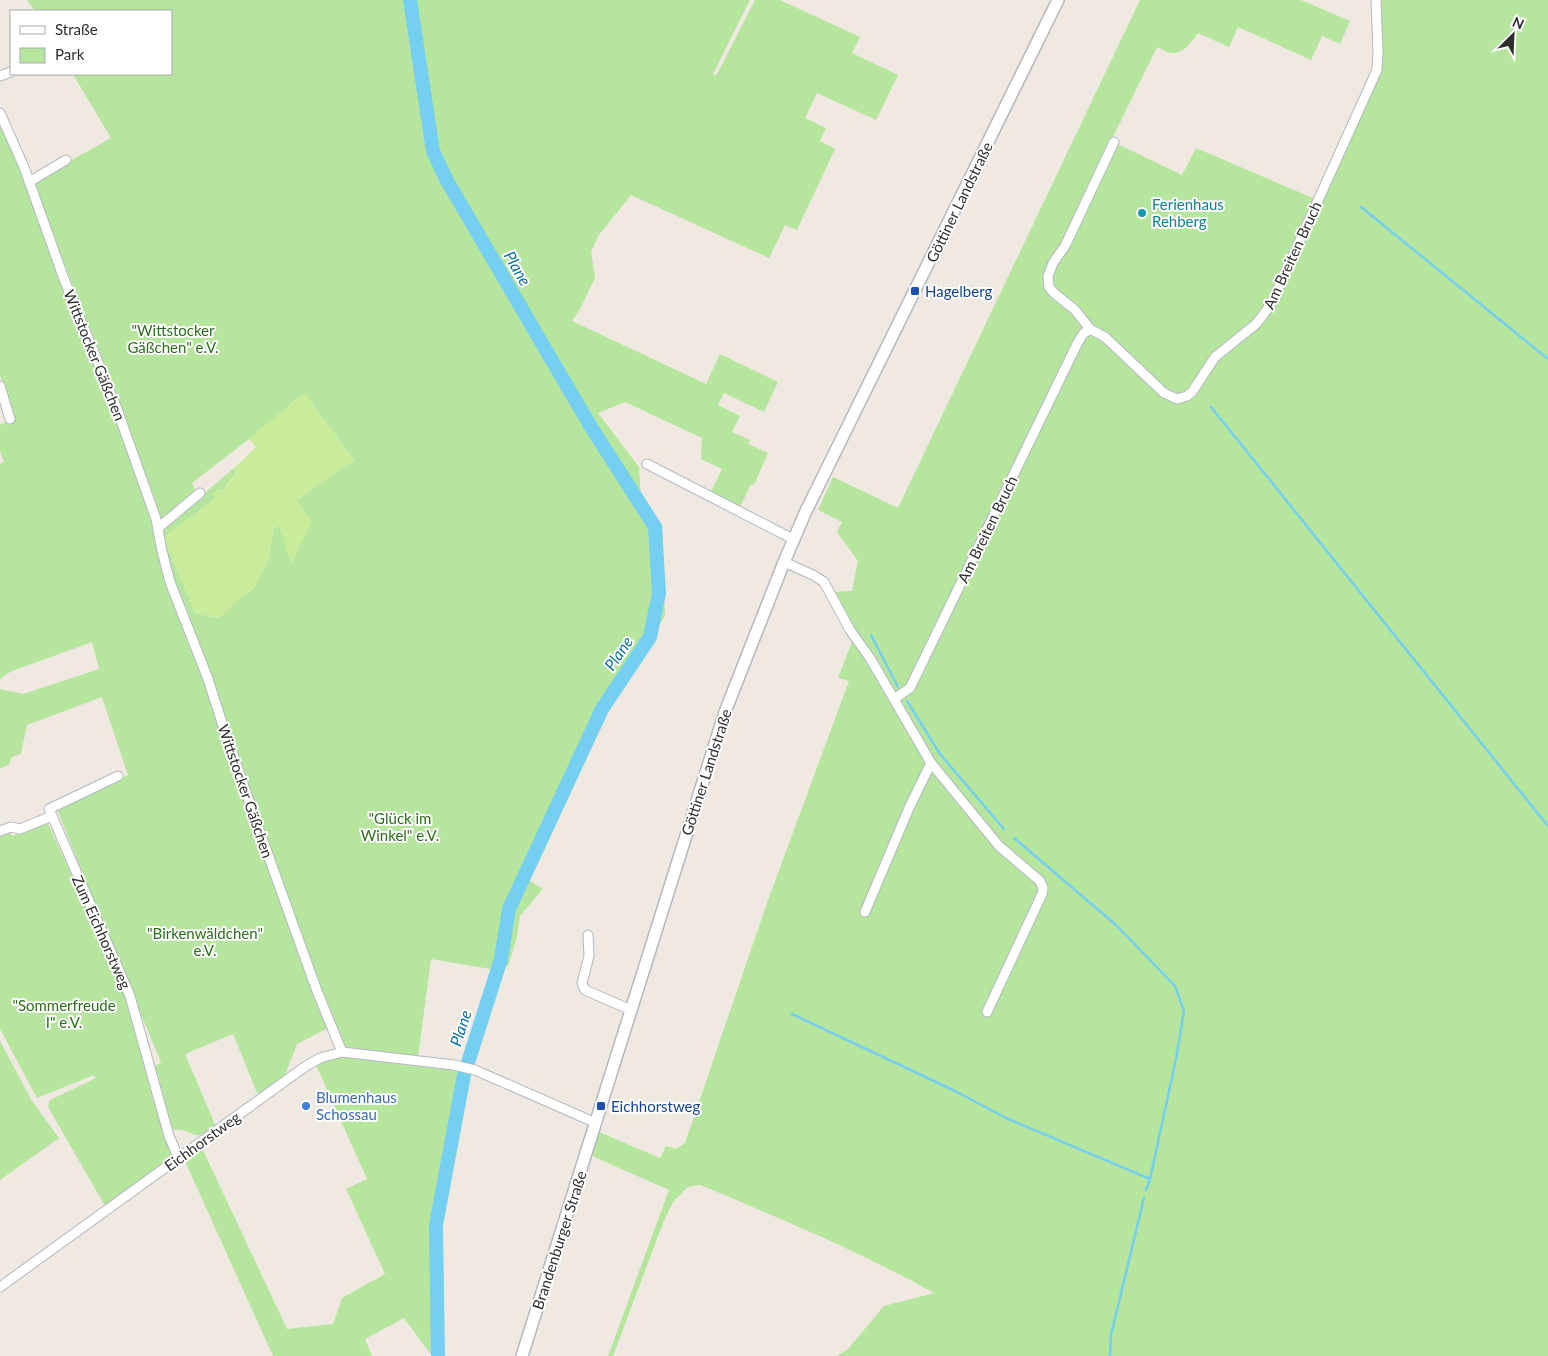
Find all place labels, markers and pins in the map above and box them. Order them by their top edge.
place label: Ferienhaus Rehberg [1152,195,1224,230]
marker: Ferienhaus Rehberg [1136,207,1148,219]
place label: Hagelberg [925,282,992,300]
marker: Hagelberg [909,285,921,297]
place label: Blumenhaus Schossau [316,1088,397,1123]
place label: Eichhorstweg [611,1097,701,1115]
marker: Blumenhaus Schossau [300,1100,312,1112]
marker: Eichhorstweg [595,1100,607,1112]

